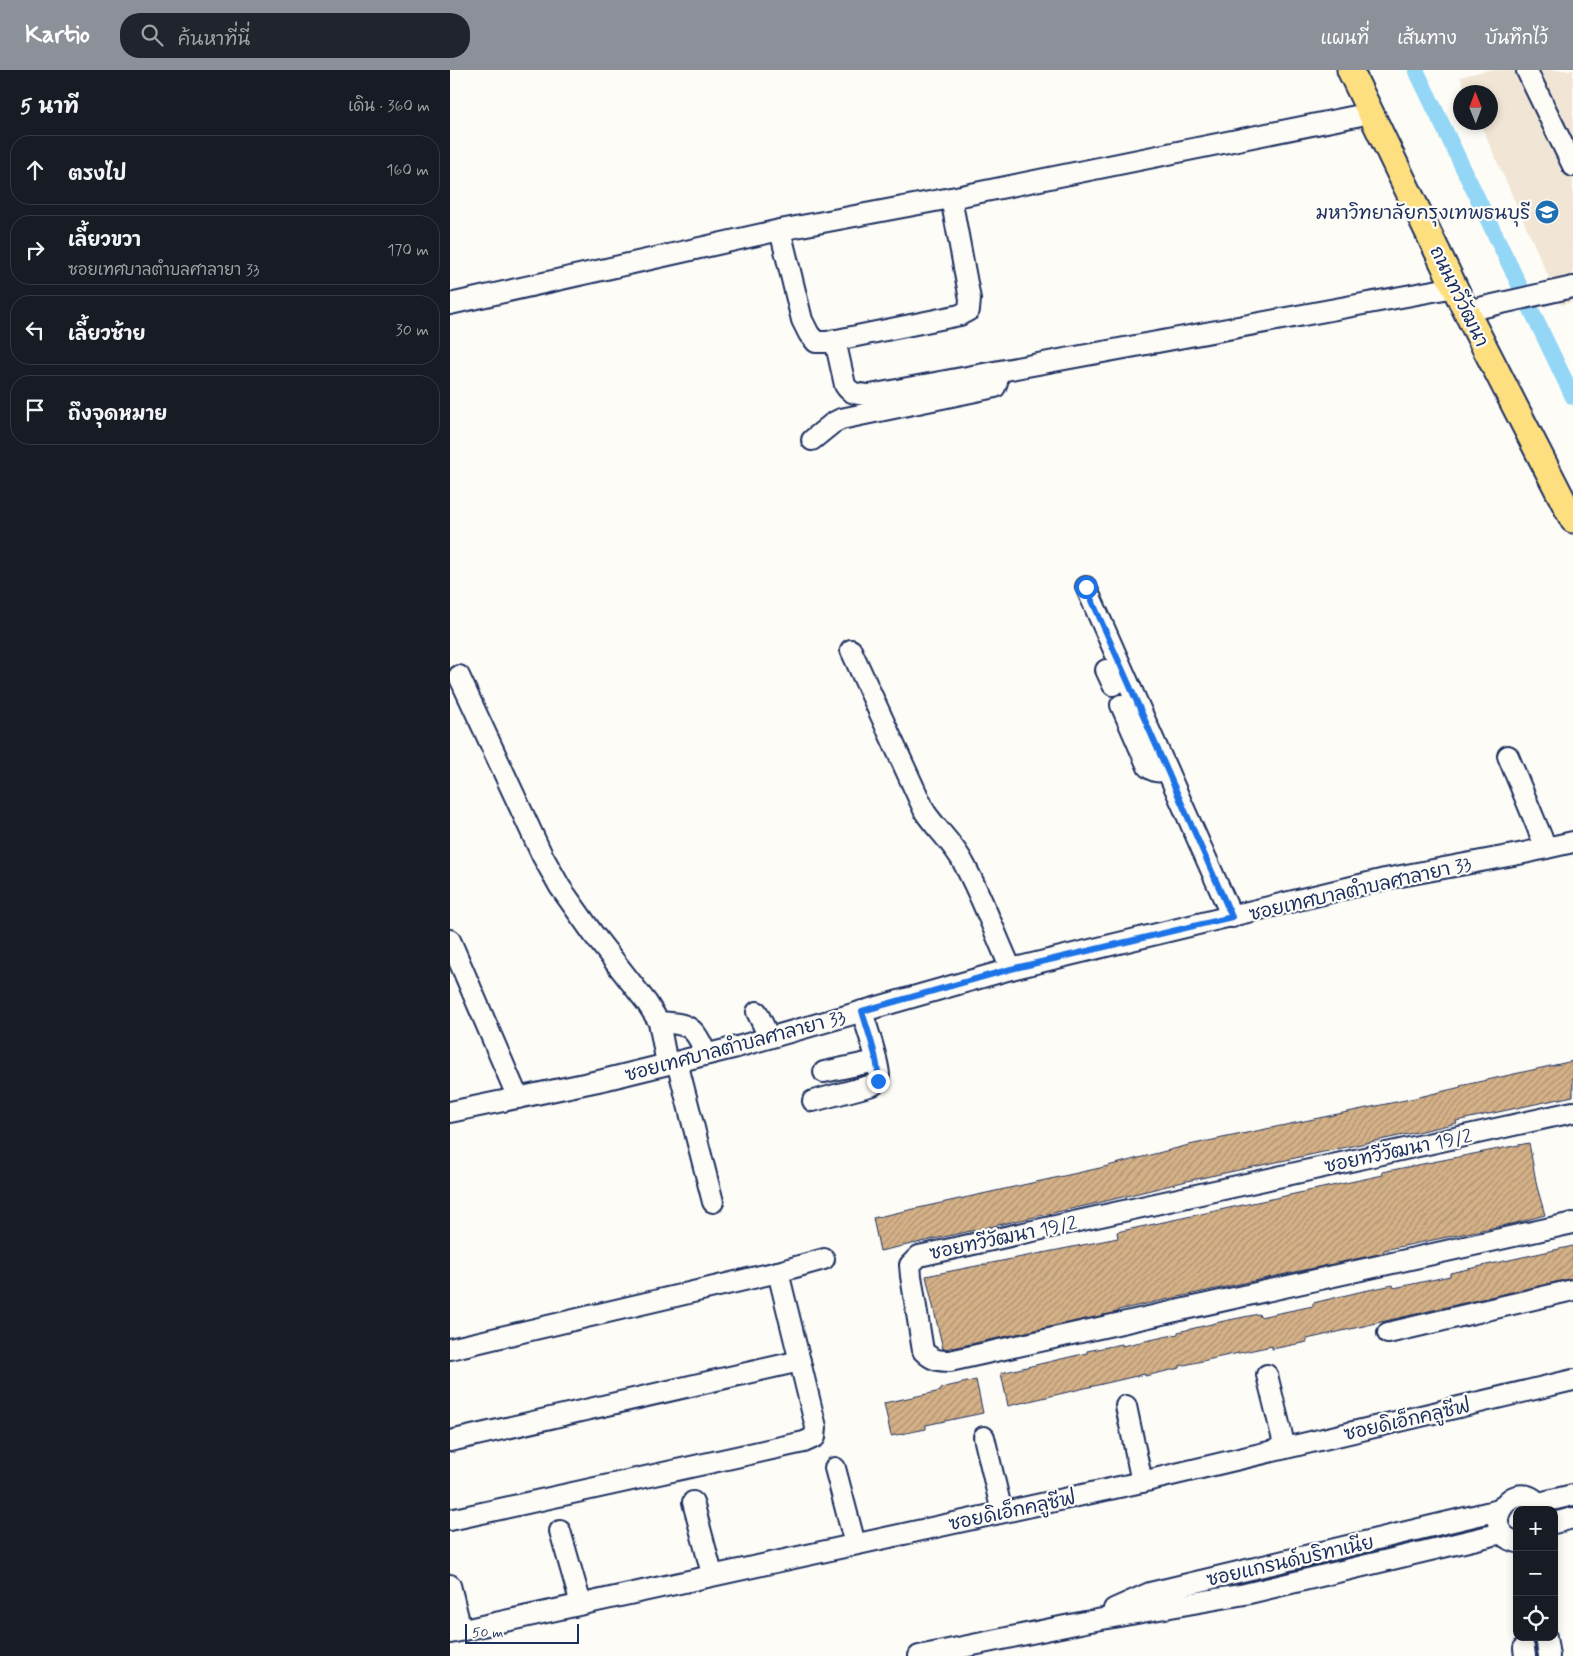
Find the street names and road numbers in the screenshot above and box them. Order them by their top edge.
street label: ถนนทวีวัฒนา [1423,242,1494,351]
street label: ซอยเทศบาลตำบลศาลายา 33 [1247,852,1474,927]
street label: ซอยเทศบาลตำบลศาลายา 33 [622,1005,849,1088]
street label: ซอยทวีวัฒนา 19/2 [1322,1124,1474,1179]
street label: ซอยทวีวัฒนา 19/2 [927,1211,1079,1266]
street label: ซอยดิเอ็กคลูซีฟ [1341,1393,1473,1448]
street label: ซอยดิเอ็กคลูซีฟ [946,1485,1078,1538]
street label: ซอยแกรนด์บริทาเนีย [1204,1529,1377,1593]

